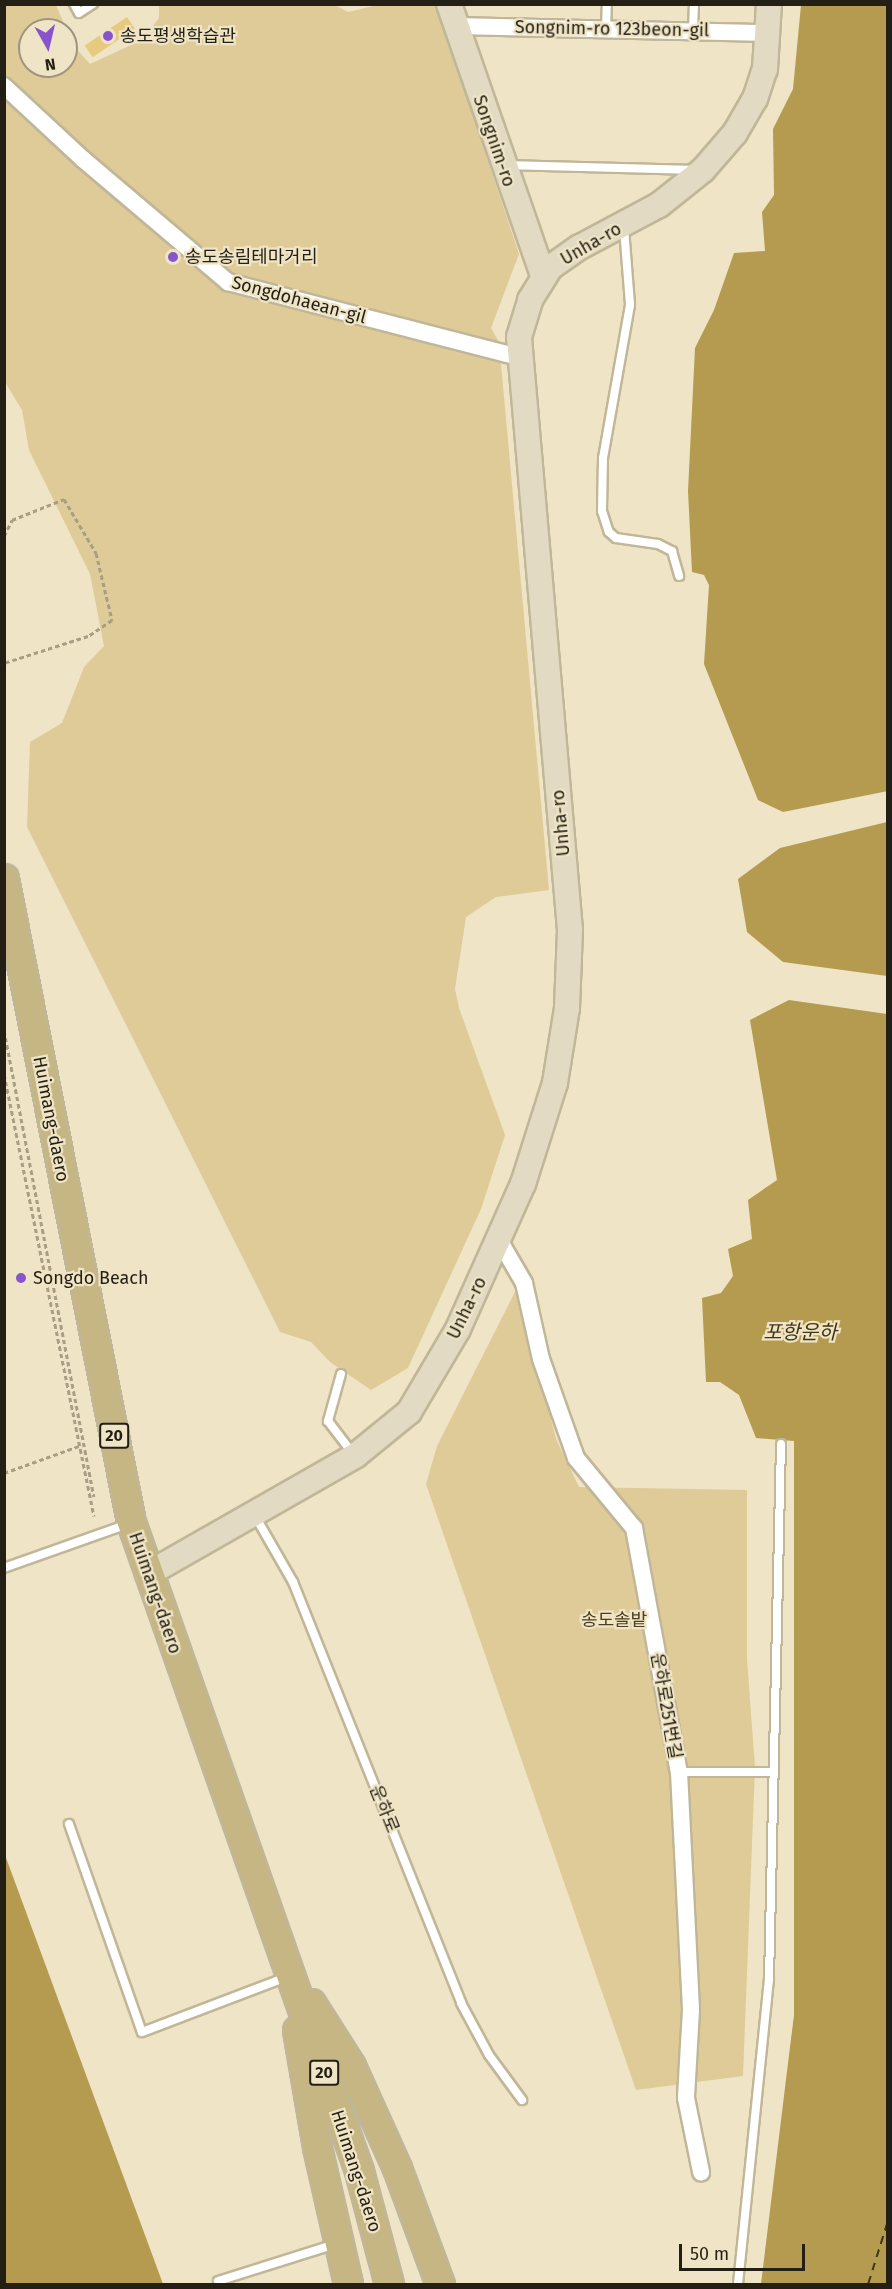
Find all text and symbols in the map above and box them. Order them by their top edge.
street label: Songnim-ro 123beon-gil [515,17,709,41]
north arrow [18,18,78,78]
place label: 송도평생학습관 [120,25,236,47]
marker: 송도평생학습관 [101,29,115,43]
text: N [44,54,57,74]
street label: Songnim-ro [468,92,520,190]
street label: Unha-ro [557,218,625,270]
place label: 송도송림테마거리 [185,246,317,268]
marker: 송도송림테마거리 [166,250,180,264]
street label: Songdohaean-gil [229,272,369,328]
street label: Unha-ro [547,789,575,857]
street label: Huimang-daero [28,1054,74,1184]
place label: Songdo Beach [33,1267,149,1289]
marker: Songdo Beach [14,1271,28,1285]
street label: Unha-ro [443,1273,491,1343]
water label: 포항운하 [763,1320,837,1344]
road number: 20 [99,1423,129,1449]
street label: Huimang-daero [124,1529,186,1657]
park label: 송도솔밭 [581,1609,647,1631]
street label: 운하로251번길 [646,1651,686,1761]
street label: 운하로 [365,1782,403,1836]
road number: 20 [309,2060,339,2086]
street label: Huimang-daero [326,2107,386,2235]
scale bar [682,2232,808,2270]
text: 50 m [690,2243,729,2265]

